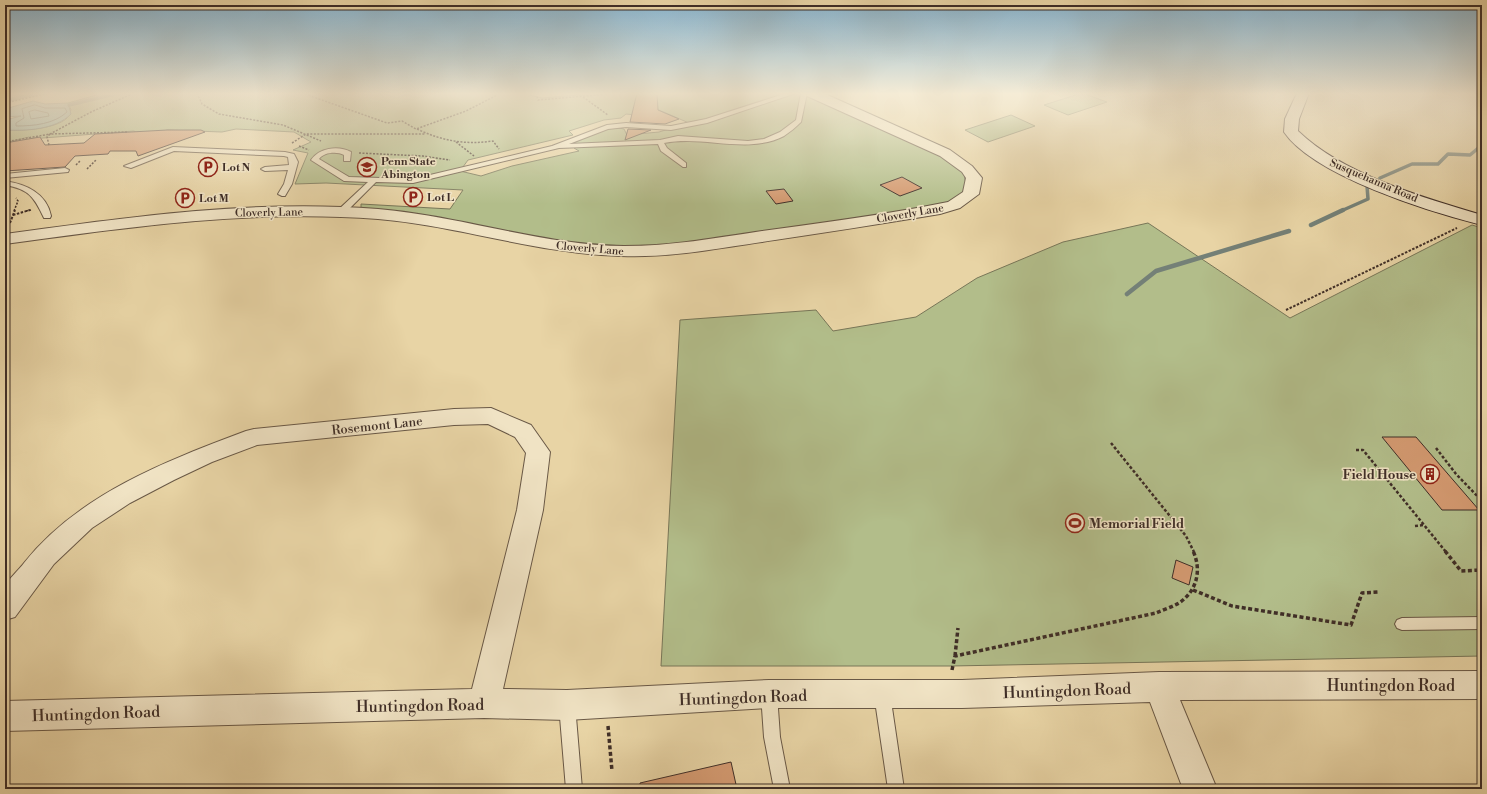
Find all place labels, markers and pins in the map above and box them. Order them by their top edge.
place label: Penn State Abington [380,155,436,182]
parking icon: Lot N [197,156,219,178]
school or university icon: Penn State Abington [356,156,378,178]
place label: Lot N [222,161,251,175]
parking icon: Lot L [402,186,424,208]
parking icon: Lot M [174,187,196,209]
place label: Lot L [427,191,455,205]
place label: Lot M [199,192,230,206]
building icon: Field House [1419,463,1441,485]
place label: Field House [1343,467,1416,483]
sports icon: Memorial Field [1064,512,1086,534]
place label: Memorial Field [1089,516,1184,532]

